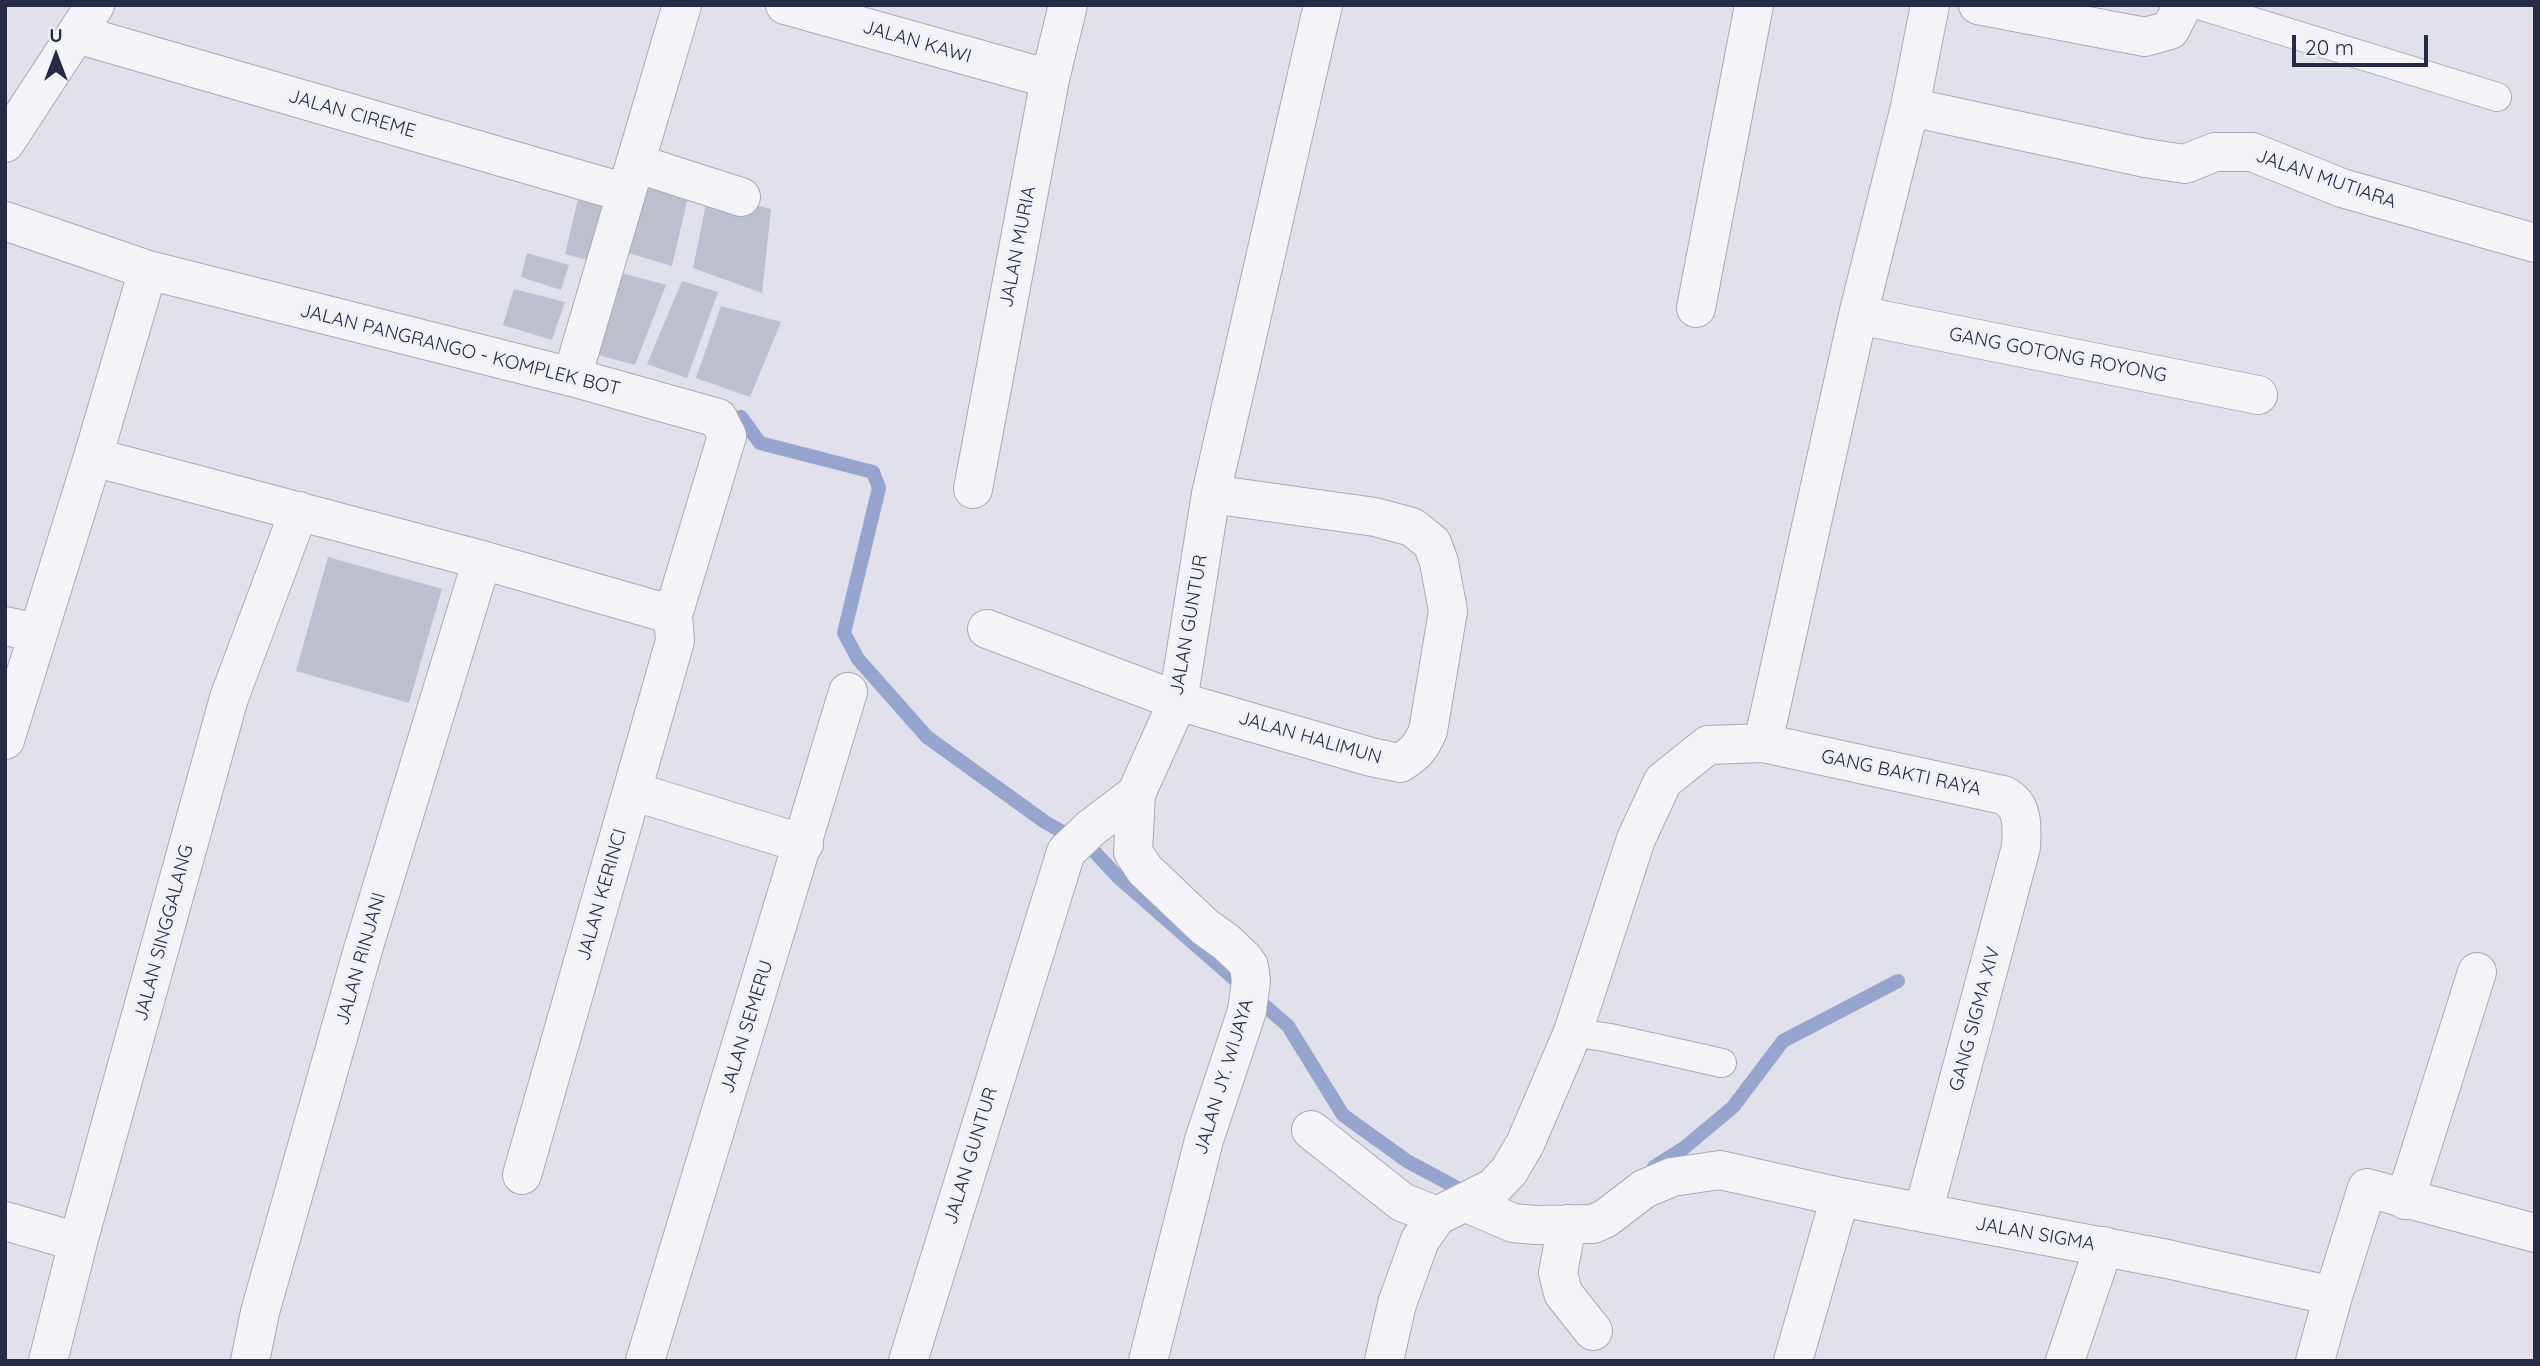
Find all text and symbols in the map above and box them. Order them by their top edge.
street label: JALAN KAWI [860,16,974,68]
north arrow [21,21,91,91]
scale bar [2295,21,2432,65]
text: U [49,23,63,47]
text: 20 m [2305,34,2354,60]
street label: JALAN CIREME [286,85,418,143]
street label: JALAN MUTIARA [2253,144,2399,214]
street label: JALAN MURIA [995,184,1041,310]
street label: JALAN PANGRANGO - KOMPLEK BOT [297,299,623,401]
street label: GANG GOTONG ROYONG [1947,323,2169,387]
street label: JALAN GUNTUR [1165,553,1213,697]
street label: JALAN HALIMUN [1236,707,1384,769]
street label: GANG BAKTI RAYA [1819,745,1983,801]
street label: JALAN KERINCI [572,826,632,964]
street label: JALAN SINGGALANG [129,842,199,1024]
street label: JALAN RINJANI [331,890,391,1028]
street label: GANG SIGMA XIV [1945,944,2005,1094]
street label: JALAN SEMERU [716,957,778,1097]
street label: JALAN JY. WIJAYA [1189,996,1259,1158]
street label: JALAN GUNTUR [939,1084,1003,1228]
street label: JALAN SIGMA [1973,1212,2097,1256]

